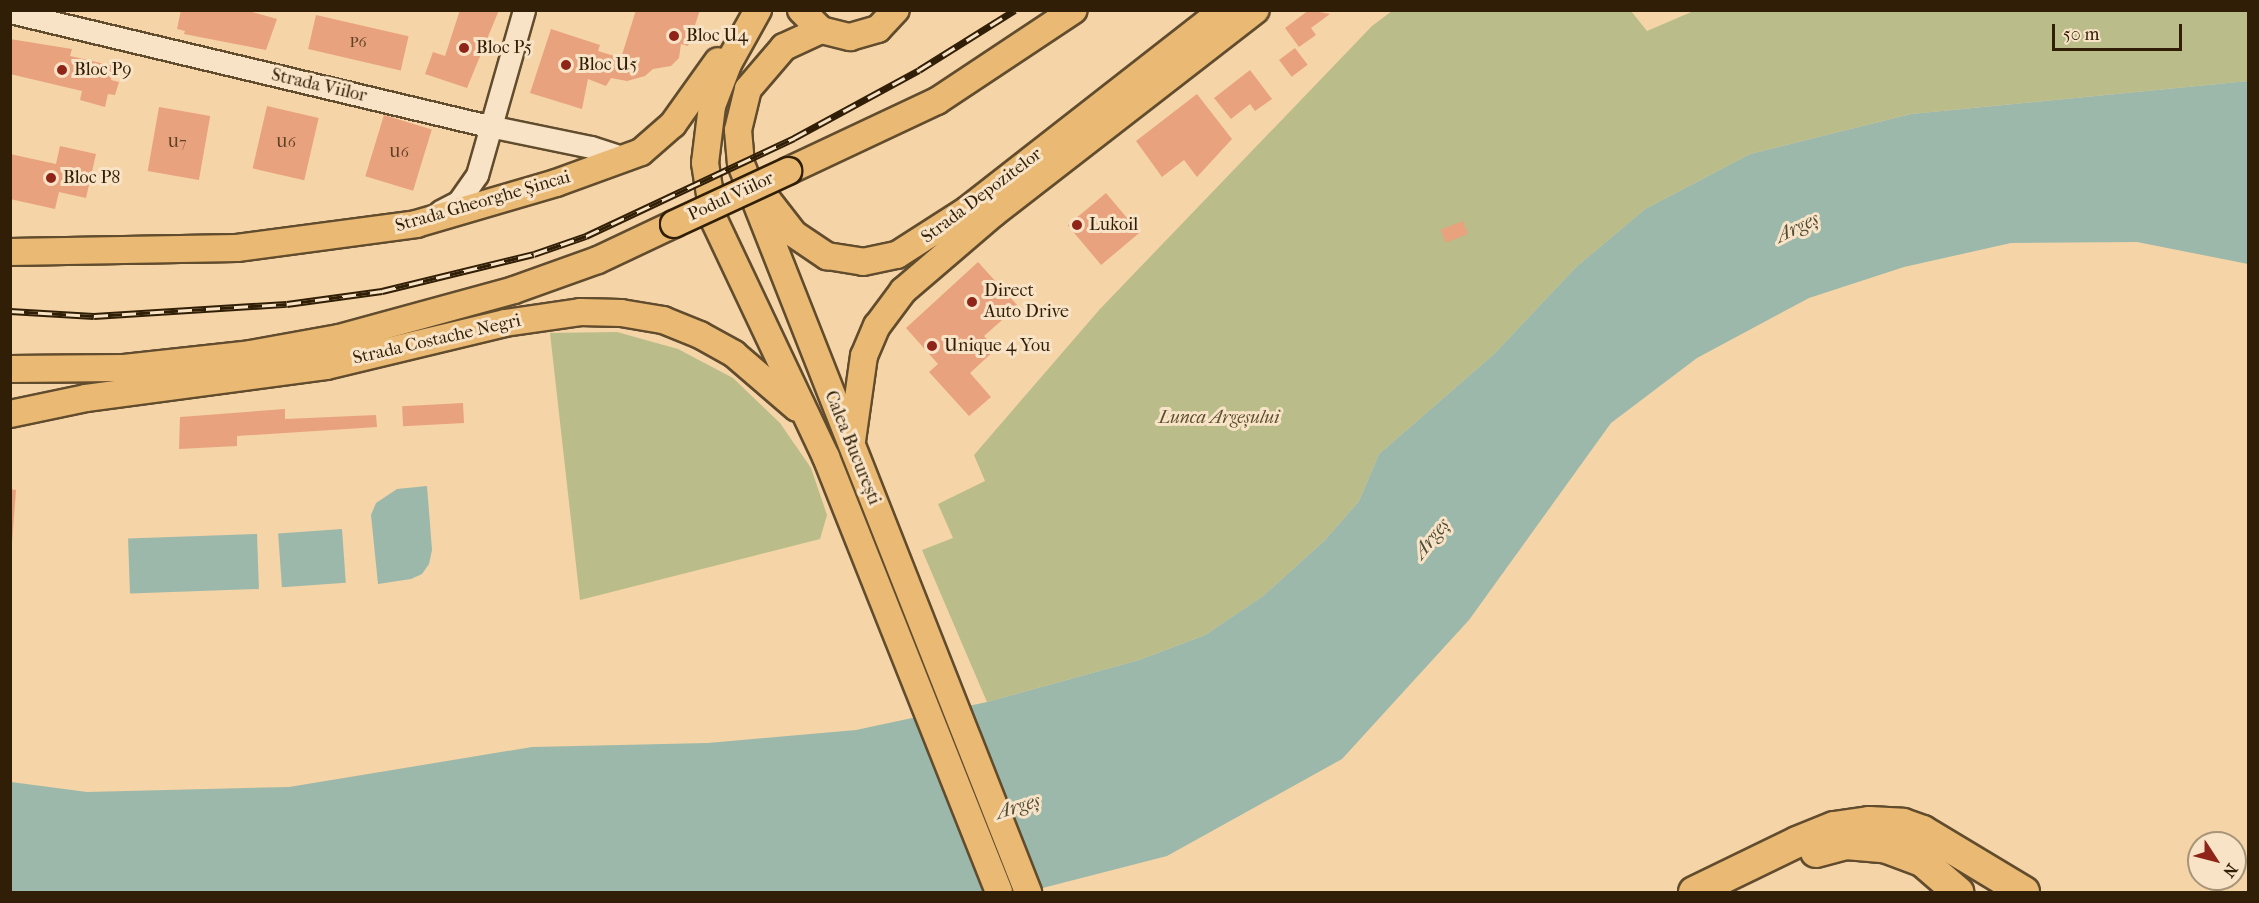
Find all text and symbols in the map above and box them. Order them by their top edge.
scale bar [2055,12,2186,50]
text: 50 m [2063,24,2099,45]
place label: Bloc U4 [686,25,748,47]
marker: Bloc U4 [667,29,681,43]
house number: P6 [349,34,367,52]
place label: Bloc P5 [476,37,532,59]
marker: Bloc P5 [457,41,471,55]
place label: Bloc U5 [578,54,637,76]
marker: Bloc U5 [559,58,573,72]
place label: Bloc P9 [74,59,132,81]
marker: Bloc P9 [55,63,69,77]
street label: Strada Viilor [269,65,369,107]
house number: U7 [168,134,186,152]
house number: U6 [276,134,296,152]
house number: U6 [389,144,409,162]
street label: Strada Depozitelor [918,144,1046,248]
place label: Bloc P8 [63,167,120,189]
street label: Strada Gheorghe Șincai [393,167,573,237]
street label: Podul Viilor [685,168,777,226]
marker: Bloc P8 [44,171,58,185]
water label: Argeș [1772,206,1822,248]
place label: Lukoil [1089,214,1138,236]
marker: Lukoil [1070,218,1084,232]
place label: Direct Auto Drive [984,281,1069,324]
marker: Direct Auto Drive [965,295,979,309]
street label: Strada Costache Negri [351,310,523,370]
place label: Unique 4 You [944,335,1050,357]
marker: Unique 4 You [925,339,939,353]
street label: Calea București [819,388,885,508]
park label: Lunca Argeșului [1159,407,1279,429]
water label: Argeș [1408,513,1454,563]
water label: Argeș [993,788,1043,824]
north arrow [2187,831,2247,891]
text: N [2219,860,2242,881]

